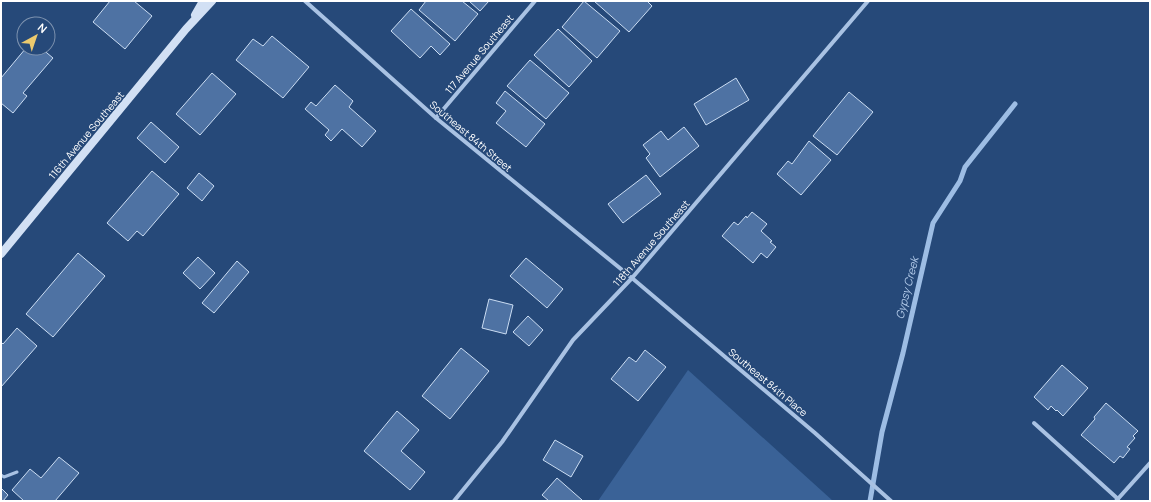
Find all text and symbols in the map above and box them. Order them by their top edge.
street label: 117 Avenue Southeast [442,11,516,97]
north arrow [16,16,56,56]
text: N [35,20,51,36]
street label: 116th Avenue Southeast [45,88,127,182]
street label: Southeast 84th Street [427,97,515,175]
street label: 118th Avenue Southeast [610,197,692,289]
water label: Gypsy Creek [892,254,922,321]
street label: Southeast 84th Place [725,345,811,419]

